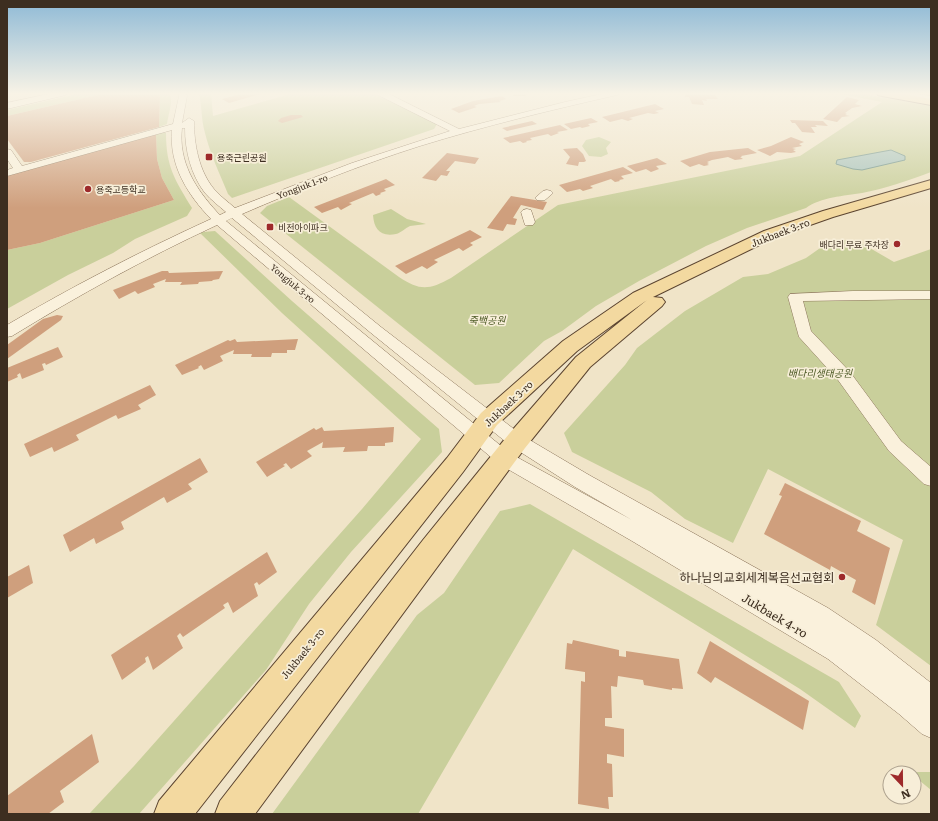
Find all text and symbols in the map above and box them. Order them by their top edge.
place label: 용죽근린공원 [217,150,267,164]
marker: 용죽근린공원 [204,152,214,162]
street label: Yongjuk 1-ro [274,170,330,202]
place label: 용죽고등학교 [96,182,146,196]
marker: 용죽고등학교 [83,184,93,194]
street label: Jukbaek 3-ro [749,214,812,250]
place label: 비전아이파크 [278,220,328,234]
marker: 비전아이파크 [265,222,275,232]
place label: 배다리 무료 주차장 [819,237,889,251]
marker: 배다리 무료 주차장 [892,239,902,249]
street label: Yongjuk 3-ro [267,260,319,306]
park label: 죽백공원 [469,312,506,327]
park label: 배다리생태공원 [788,365,853,380]
street label: Jukbaek 3-ro [480,376,536,430]
place label: 하나님의교회세계복음선교협회 [679,568,834,586]
marker: 하나님의교회세계복음선교협회 [837,572,847,582]
street label: Jukbaek 4-ro [739,588,811,642]
street label: Jukbaek 3-ro [277,624,327,682]
north arrow [882,765,922,805]
text: N [899,786,913,804]

